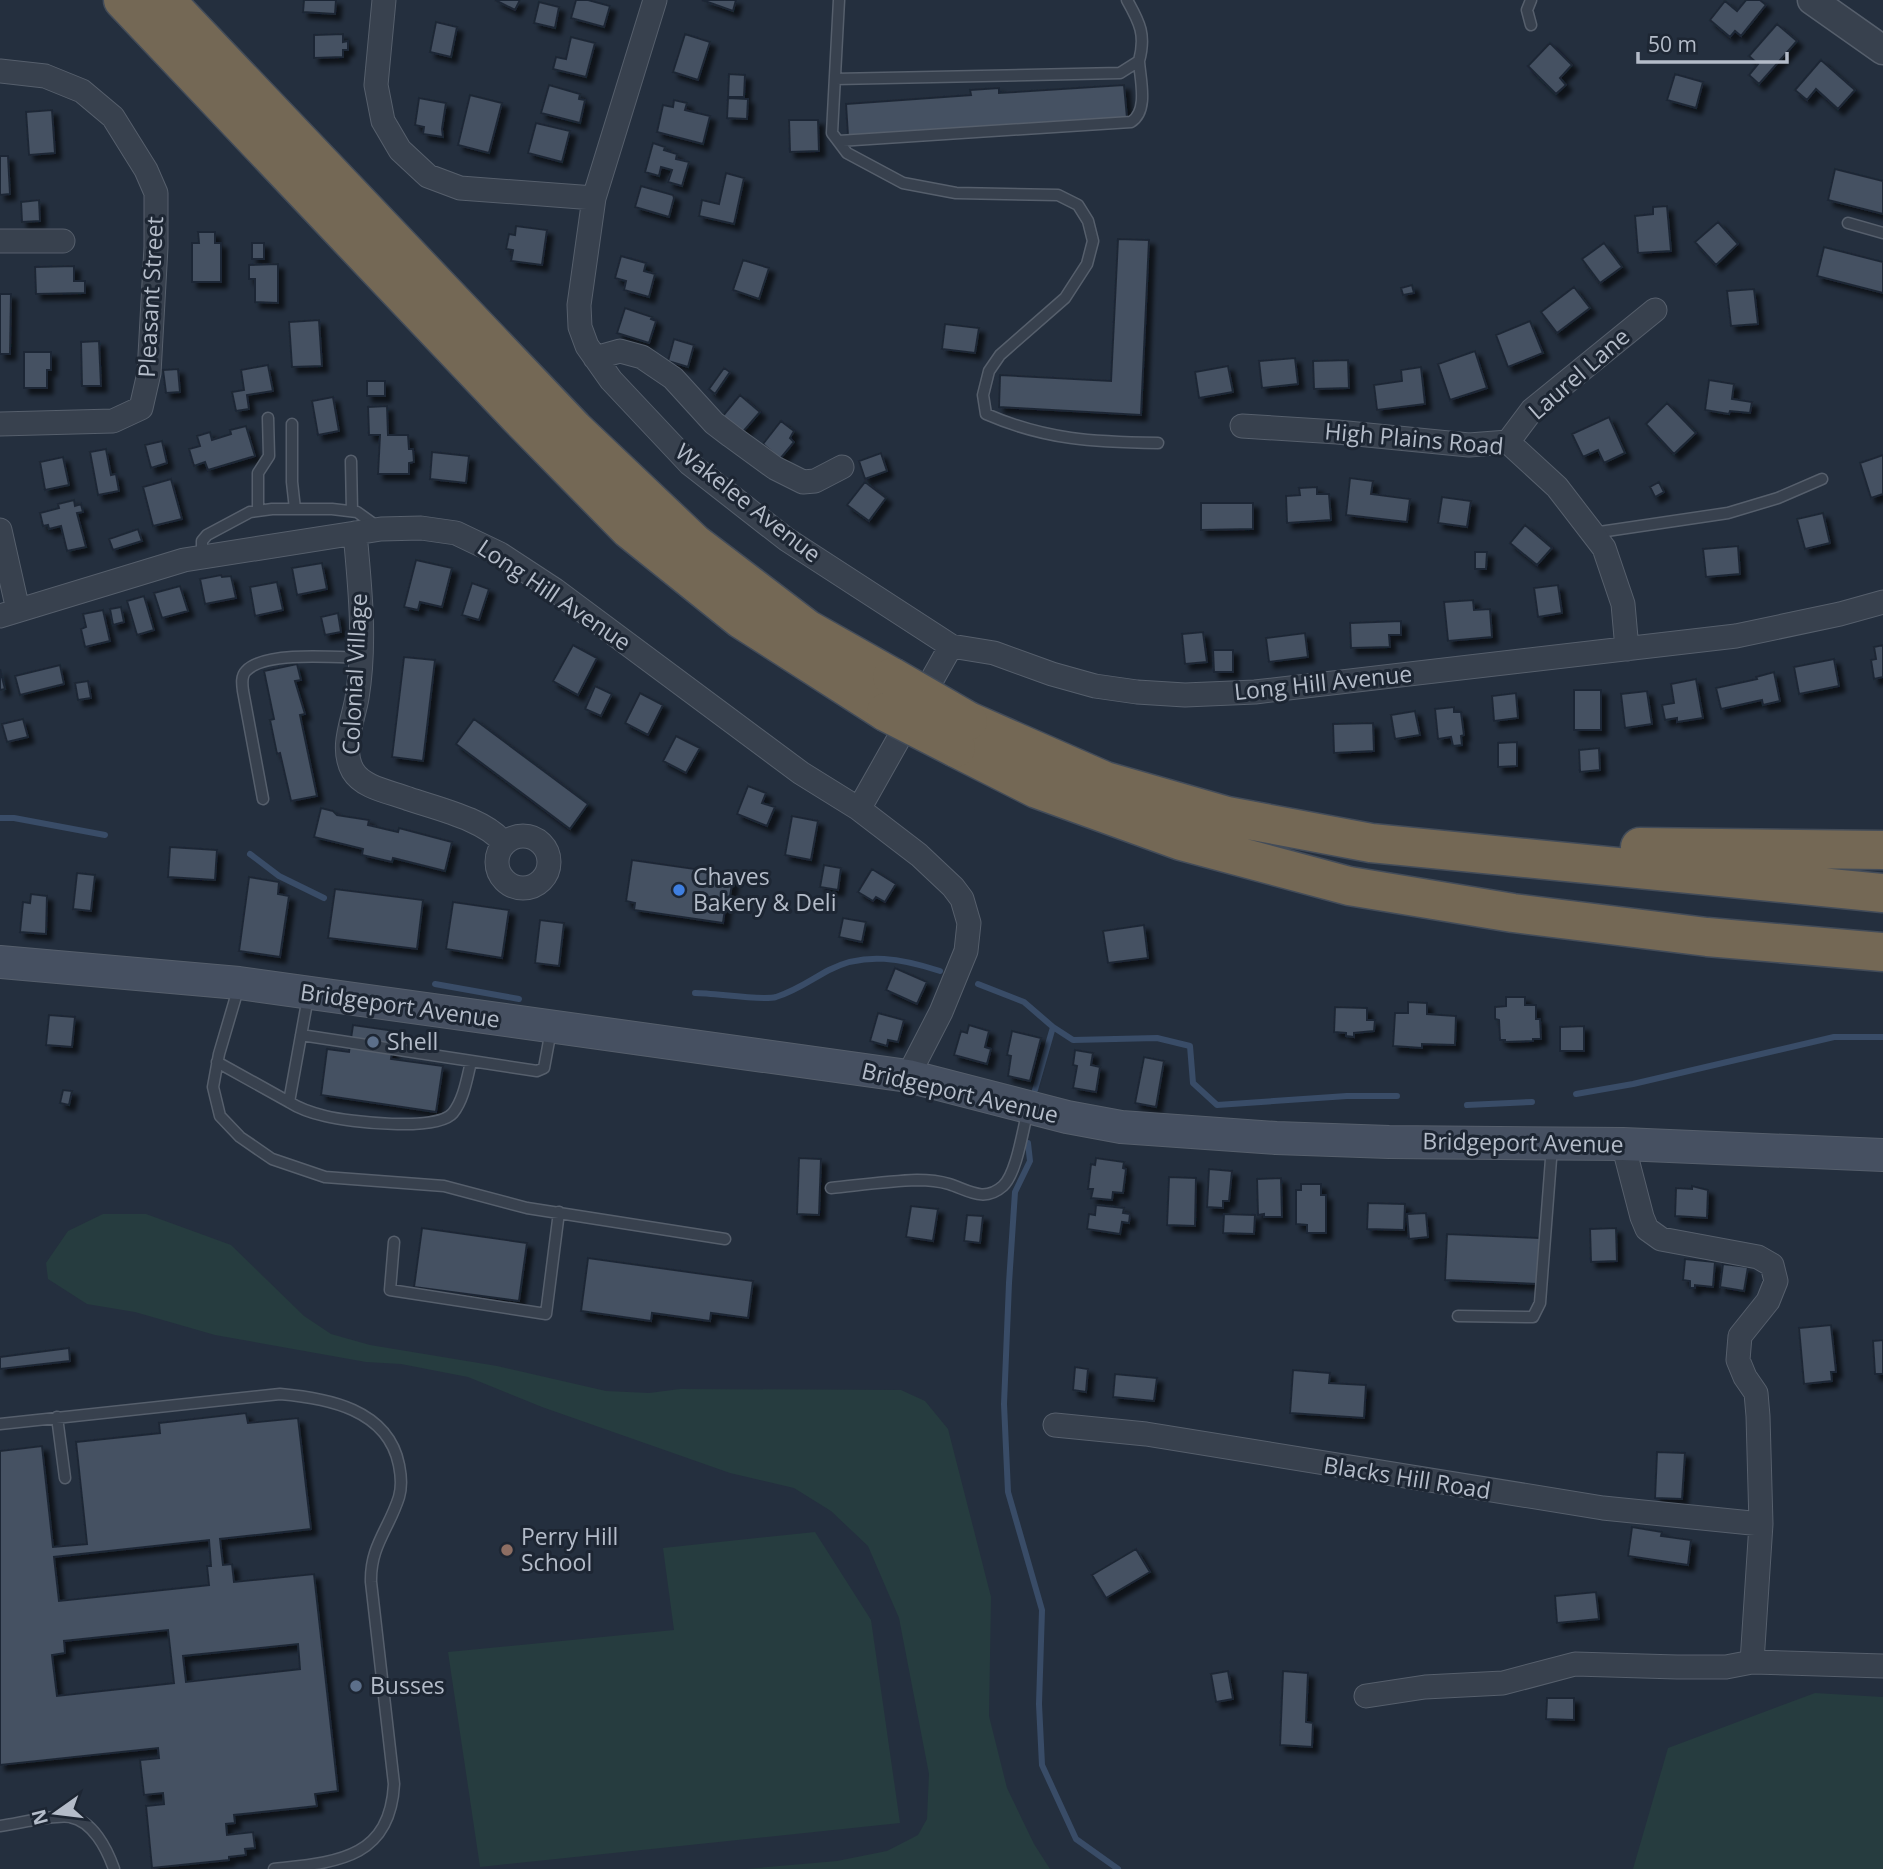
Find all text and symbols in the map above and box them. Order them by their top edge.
scale bar [1638,21,1787,65]
text: 50 m [1648,30,1697,58]
street label: Pleasant Street [130,215,170,378]
street label: Laurel Lane [1521,320,1636,426]
street label: High Plains Road [1323,414,1505,462]
street label: Wakelee Avenue [669,435,828,569]
street label: Long Hill Avenue [471,531,638,657]
street label: Colonial Village [334,592,374,756]
street label: Long Hill Avenue [1232,657,1413,707]
place label: Chaves Bakery & Deli [693,860,836,918]
marker: Chaves Bakery & Deli [671,882,687,898]
street label: Bridgeport Avenue [298,975,502,1035]
place label: Shell [387,1025,438,1057]
marker: Shell [365,1034,381,1050]
street label: Bridgeport Avenue [859,1054,1062,1130]
street label: Bridgeport Avenue [1422,1124,1624,1160]
street label: Blacks Hill Road [1321,1448,1493,1506]
place label: Perry Hill School [521,1520,618,1578]
marker: Perry Hill School [499,1542,515,1558]
place label: Busses [370,1669,445,1701]
marker: Busses [348,1678,364,1694]
north arrow [21,1778,91,1848]
text: N [25,1806,54,1828]

